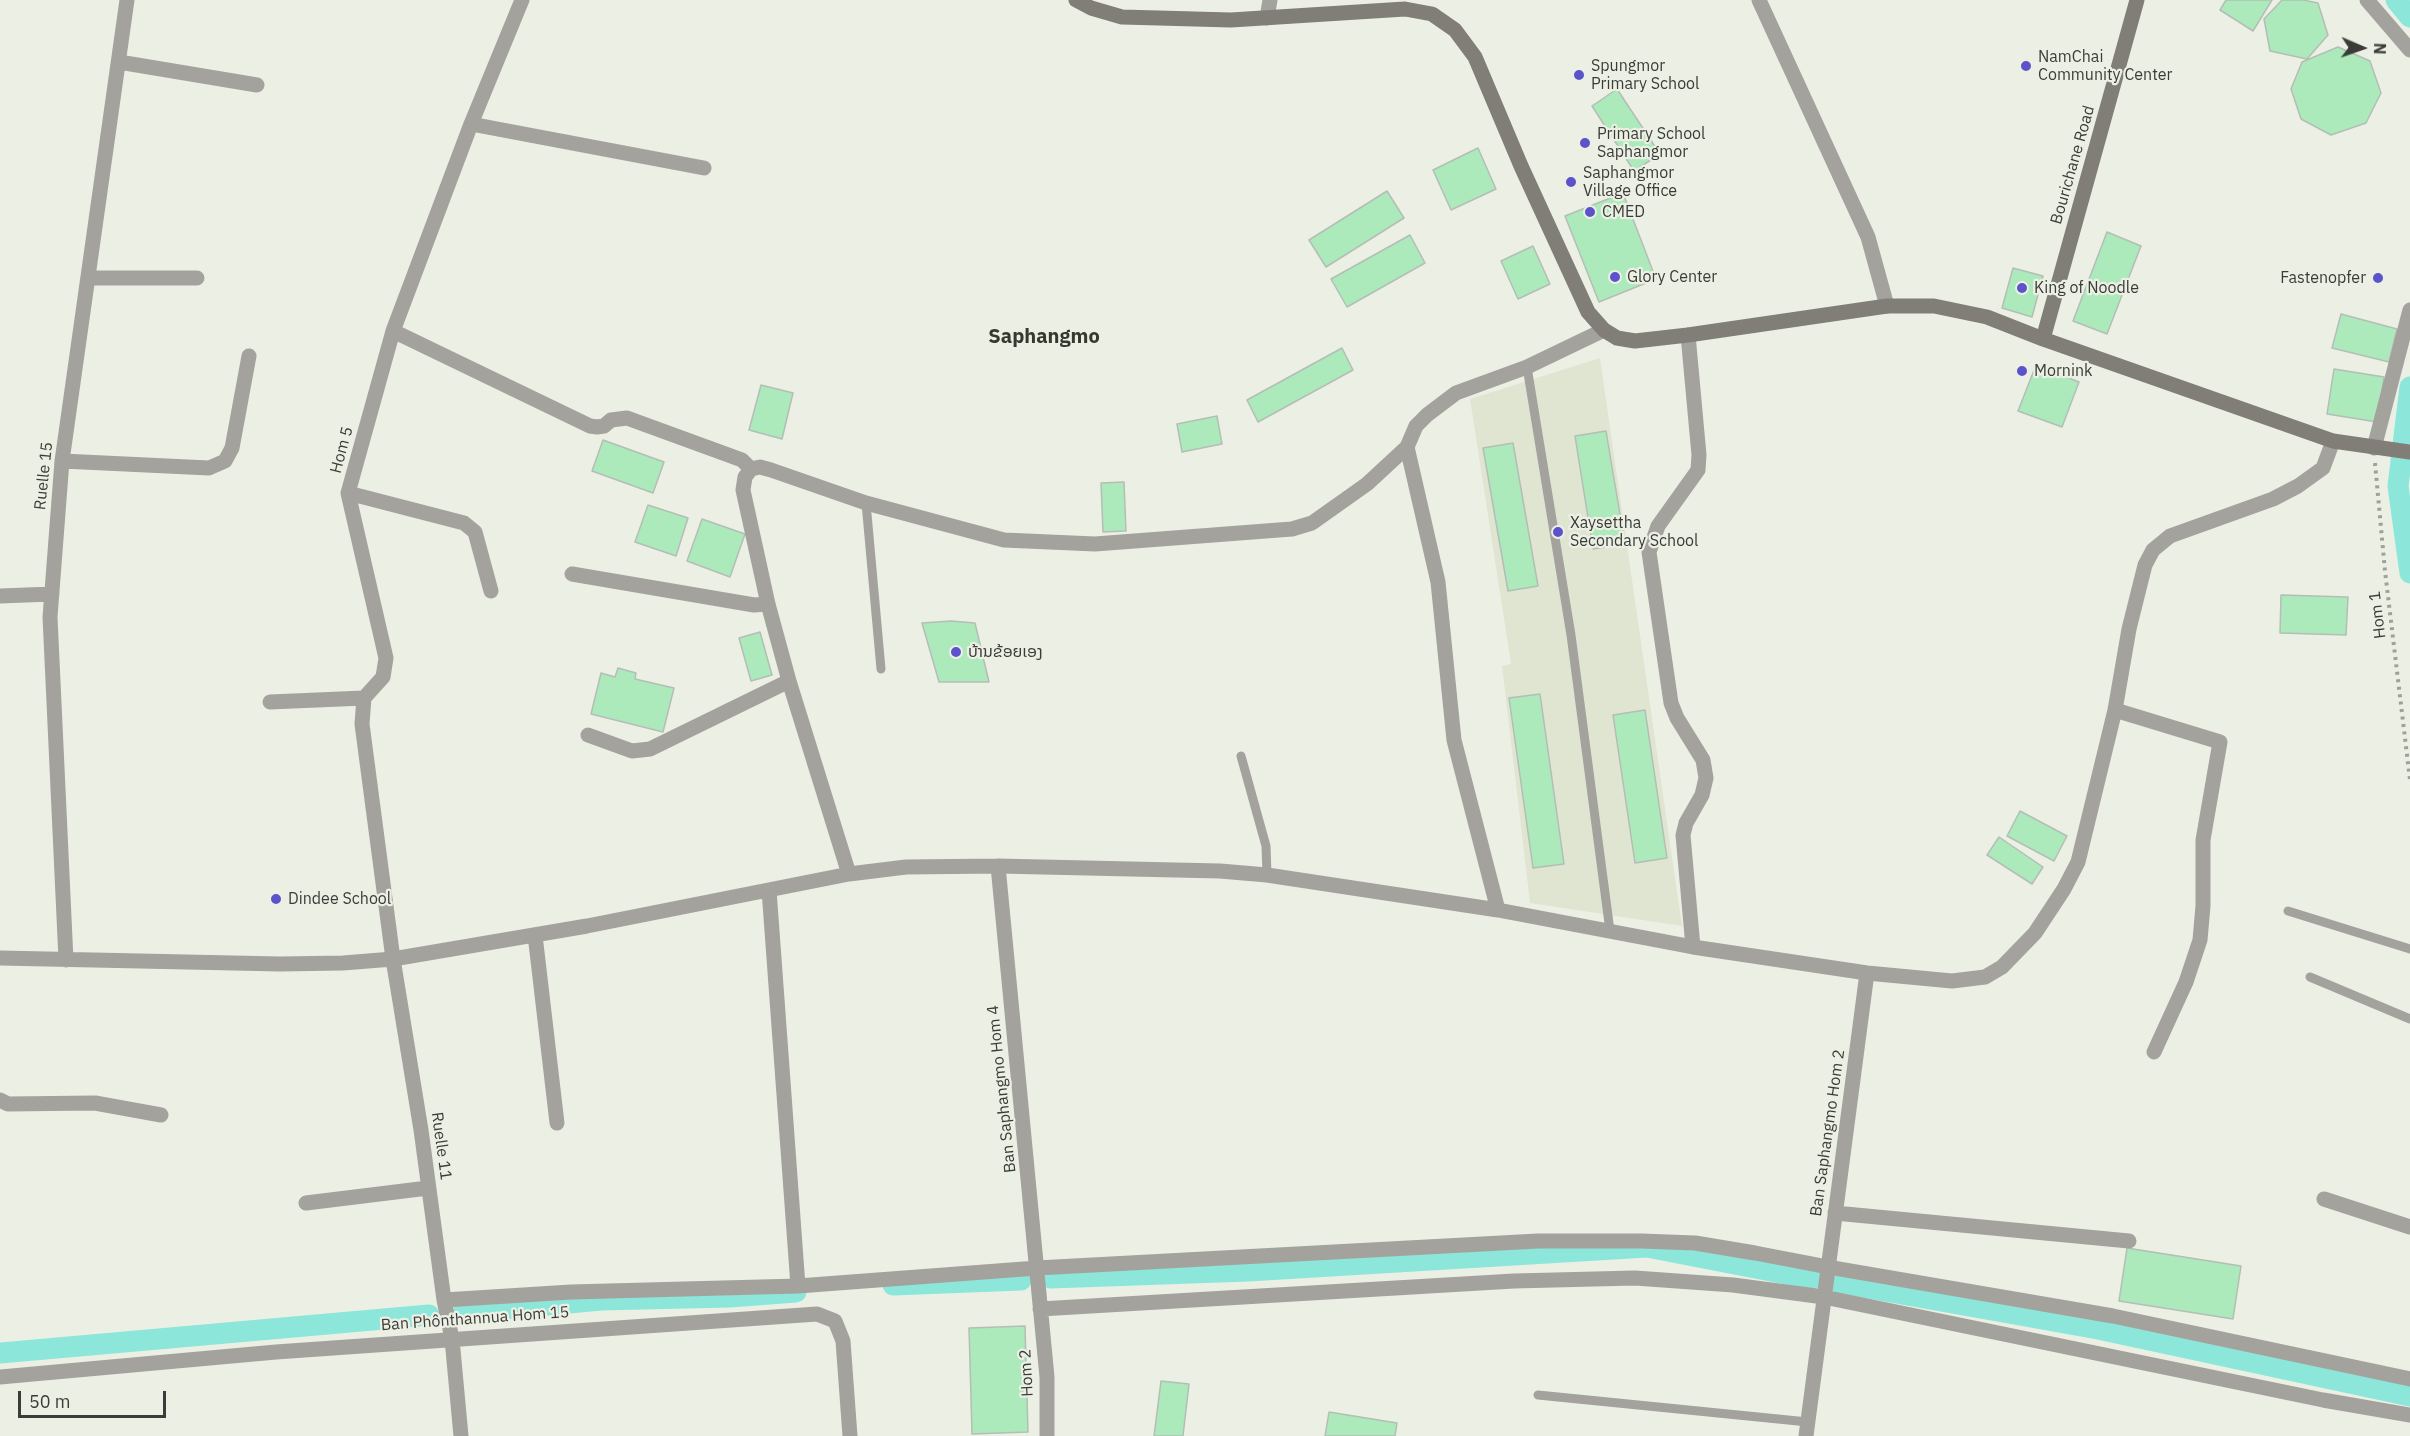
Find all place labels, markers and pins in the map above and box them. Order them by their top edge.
place label: NamChai Community Center [2038,47,2172,85]
place label: Spungmor Primary School [1591,56,1699,94]
marker: NamChai Community Center [2019,59,2033,73]
marker: Spungmor Primary School [1572,68,1586,82]
place label: Primary School Saphangmor [1597,124,1705,162]
marker: Primary School Saphangmor [1578,136,1592,150]
place label: Saphangmor Village Office [1583,163,1677,201]
marker: Saphangmor Village Office [1564,175,1578,189]
place label: CMED [1602,202,1645,222]
marker: CMED [1583,205,1597,219]
place label: Glory Center [1627,267,1717,287]
place label: Fastenopfer [2280,268,2366,288]
marker: Glory Center [1608,270,1622,284]
marker: Fastenopfer [2371,271,2385,285]
place label: King of Noodle [2034,278,2139,298]
marker: King of Noodle [2015,281,2029,295]
place label: Mornink [2034,361,2092,381]
marker: Mornink [2015,364,2029,378]
place label: Xaysettha Secondary School [1570,513,1698,551]
marker: Xaysettha Secondary School [1551,525,1565,539]
place label: ບ້ານຂ້ອຍເອງ [968,642,1043,662]
marker: ບ້ານຂ້ອຍເອງ [949,645,963,659]
place label: Dindee School [288,889,391,909]
marker: Dindee School [269,892,283,906]

